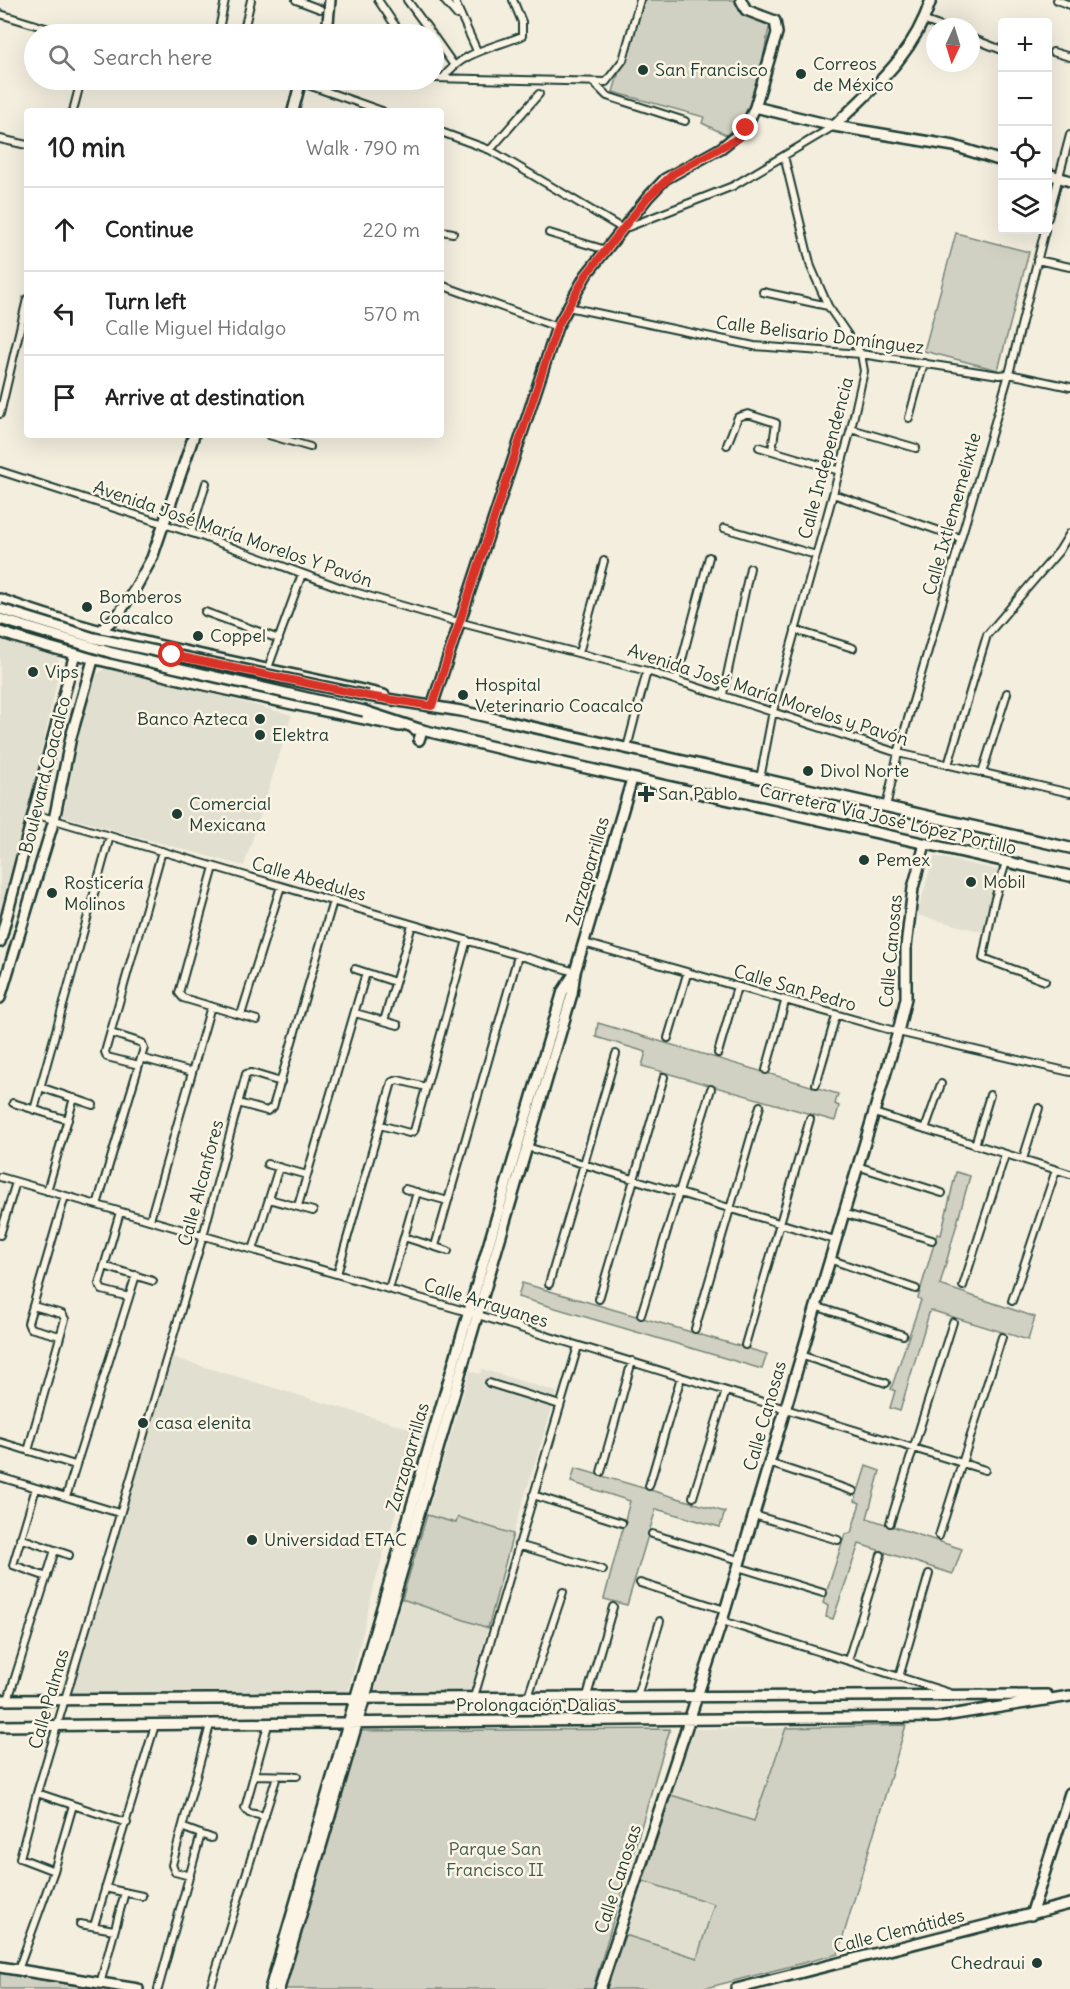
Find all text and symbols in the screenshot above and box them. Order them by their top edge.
north arrow [926,18,980,72]
map controls [998,18,1052,234]
button: + [998,18,1052,72]
search box [24,24,444,90]
icon: search [45,41,78,74]
text: Search here [93,43,212,71]
place label: Correos de México [813,52,894,96]
place label: San Francisco [655,58,768,81]
marker: San Francisco [636,63,650,77]
marker: Correos de México [794,67,808,81]
button: − [998,72,1052,126]
route end [732,114,758,140]
button: locate [998,126,1052,180]
text: 10 min [48,131,125,164]
text: Walk · 790 m [306,135,420,160]
button: layers [998,180,1052,234]
icon: ahead [48,213,81,246]
text: Continue [105,215,194,243]
text: 220 m [363,217,420,242]
text: Turn left [105,287,186,315]
icon: left [48,297,81,330]
text: 570 m [363,301,420,326]
street label: Calle Belisario Domínguez [715,310,926,359]
text: Calle Miguel Hidalgo [105,315,286,340]
street label: Calle Independencia [793,374,858,541]
icon: arrive [48,381,81,414]
text: Arrive at destination [105,383,305,411]
street label: Calle Ixtlememelixtle [917,430,986,598]
street label: Avenida José María Morelos Y Pavón [91,475,376,592]
place label: Bomberos Coacalco [99,585,182,629]
marker: Bomberos Coacalco [80,600,94,614]
place label: Coppel [210,624,266,647]
marker: Coppel [191,629,205,643]
street label: Avenida José María Morelos y Pavón [625,638,911,751]
route start [158,641,184,667]
place label: Vips [45,660,79,683]
marker: Vips [26,665,40,679]
place label: Hospital Veterinario Coacalco [475,673,643,717]
marker: Hospital Veterinario Coacalco [456,688,470,702]
street label: Boulevard Coacalco [14,694,75,856]
place label: Banco Azteca [137,707,248,730]
marker: Banco Azteca [253,712,267,726]
place label: Elektra [272,723,329,746]
marker: Elektra [253,728,267,742]
place label: Divol Norte [820,759,909,782]
marker: Divol Norte [801,764,815,778]
street label: Carretera Vía José López Portillo [757,778,1019,859]
place label: San Pablo [658,782,738,805]
marker: San Pablo [639,787,653,801]
place label: Comercial Mexicana [189,792,271,836]
marker: Comercial Mexicana [170,807,184,821]
street label: Zarzaparrillas [561,814,614,928]
place label: Pemex [876,848,930,871]
street label: Calle Abedules [249,851,369,906]
marker: Pemex [857,853,871,867]
place label: Mobil [983,870,1026,893]
place label: Rosticería Molinos [64,871,144,915]
marker: Mobil [964,875,978,889]
marker: Rosticería Molinos [45,886,59,900]
street label: Calle Canosas [874,894,907,1008]
street label: Calle San Pedro [731,959,859,1016]
street label: Calle Alcanfores [173,1117,228,1249]
street label: Calle Arrayanes [421,1273,551,1332]
street label: Calle Canosas [738,1358,791,1473]
street label: Zarzaparrillas [381,1400,434,1514]
place label: casa elenita [155,1411,251,1434]
marker: casa elenita [136,1416,150,1430]
place label: Universidad ETAC [264,1528,407,1551]
marker: Universidad ETAC [245,1533,259,1547]
street label: Calle Palmas [23,1646,74,1752]
street label: Prolongación Dalias [456,1693,616,1716]
street label: Calle Canosas [589,1821,646,1936]
park label: Parque San Francisco II [446,1837,544,1881]
street label: Calle Clemátides [831,1903,967,1958]
place label: Chedraui [951,1951,1025,1974]
marker: Chedraui [1030,1956,1044,1970]

